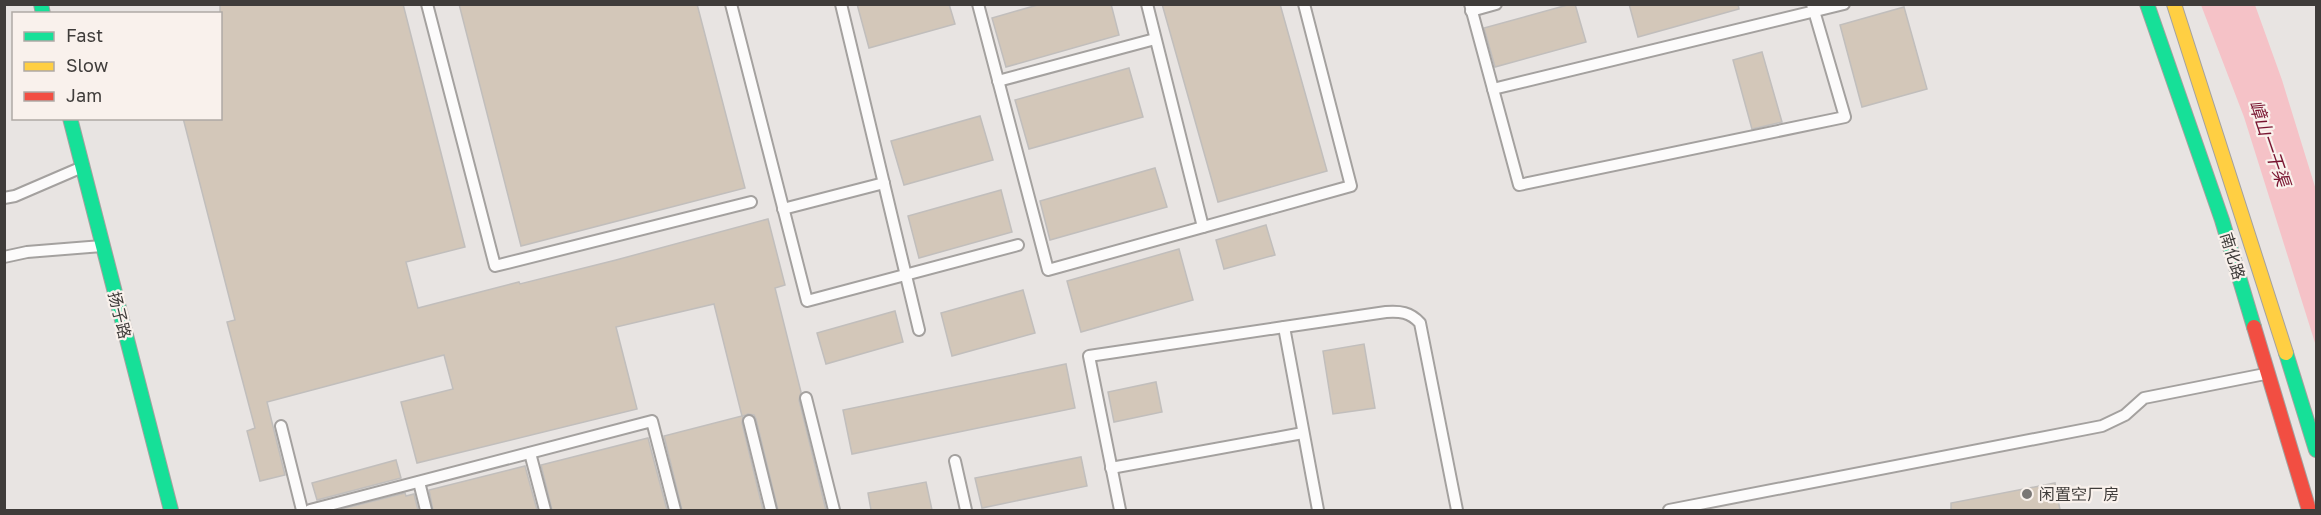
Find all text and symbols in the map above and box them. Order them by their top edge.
legend [12,12,222,120]
text: Fast [66,24,103,46]
text: Slow [66,54,109,76]
text: Jam [66,84,102,106]
water label: 嶂山一干渠 [2245,97,2296,192]
street label: 南化路 [2216,230,2250,282]
street label: 扬子路 [104,289,136,341]
place label: 闲置空厂房 [2039,484,2119,504]
marker: 闲置空厂房 [2020,487,2034,501]

